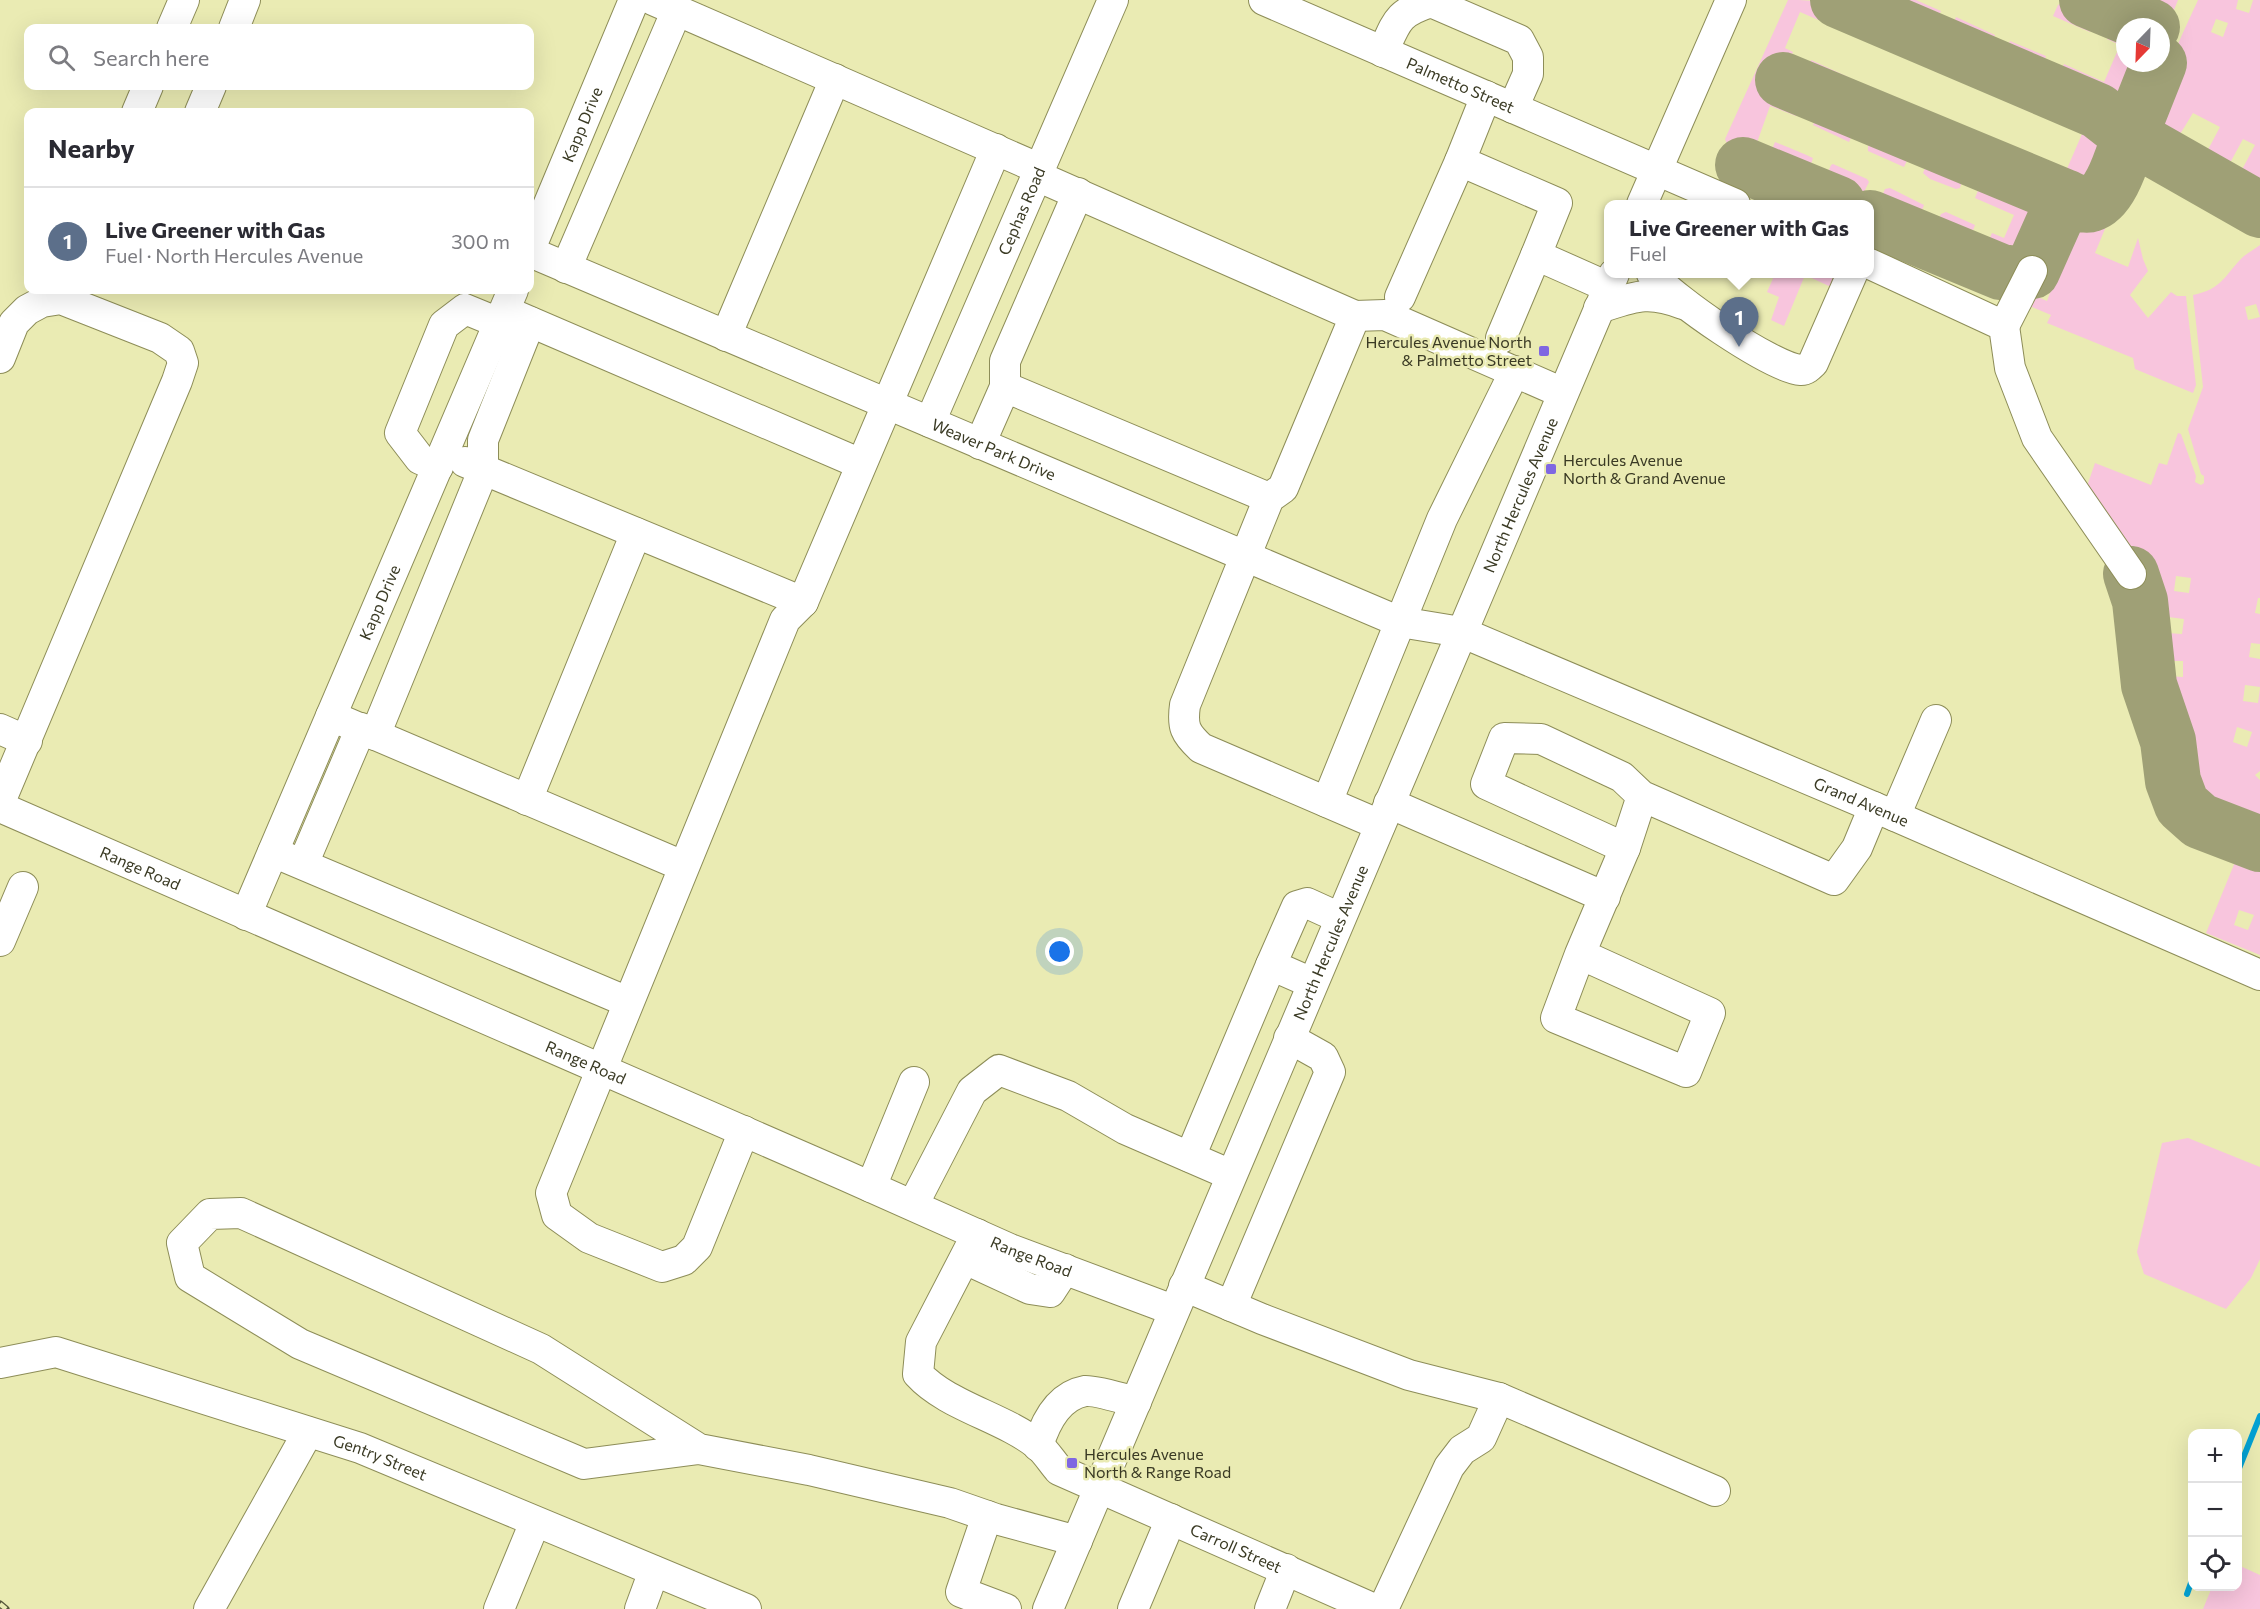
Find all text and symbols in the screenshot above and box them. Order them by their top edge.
north arrow [2116,18,2170,72]
search box [24,24,534,90]
icon: search [45,41,78,74]
text: Search here [93,44,209,71]
street label: Palmetto Street [1404,53,1518,116]
street label: Kapp Drive [557,84,606,165]
text: Nearby [48,132,135,163]
street label: Cephas Road [994,164,1048,258]
popup [1604,200,1874,278]
text: Live Greener with Gas [1629,214,1849,241]
text: Live Greener with Gas [105,216,325,243]
text: 1 [63,229,72,253]
text: 300 m [451,229,510,253]
text: Fuel [1629,241,1667,265]
text: Fuel · North Hercules Avenue [105,243,363,267]
pin: 1 [1720,298,1758,347]
place label: Hercules Avenue North & Palmetto Street [1366,332,1532,369]
marker: Hercules Avenue North & Palmetto Street [1537,344,1551,358]
street label: Weaver Park Drive [929,414,1059,484]
street label: North Hercules Avenue [1479,414,1561,575]
place label: Hercules Avenue North & Grand Avenue [1563,450,1726,487]
marker: Hercules Avenue North & Grand Avenue [1544,462,1558,476]
street label: Kapp Drive [355,562,404,643]
street label: Grand Avenue [1811,773,1912,830]
street label: Range Road [97,842,184,894]
street label: North Hercules Avenue [1289,862,1371,1023]
your location [1045,937,1074,966]
street label: Range Road [543,1036,629,1088]
street label: Range Road [988,1232,1075,1280]
map controls [2188,1429,2242,1591]
button: + [2188,1429,2242,1483]
street label: Gentry Street [331,1430,430,1484]
place label: Hercules Avenue North & Range Road [1084,1444,1231,1481]
marker: Hercules Avenue North & Range Road [1065,1456,1079,1470]
button: − [2188,1483,2242,1537]
street label: Carroll Street [1188,1519,1285,1576]
button: locate [2188,1537,2242,1591]

